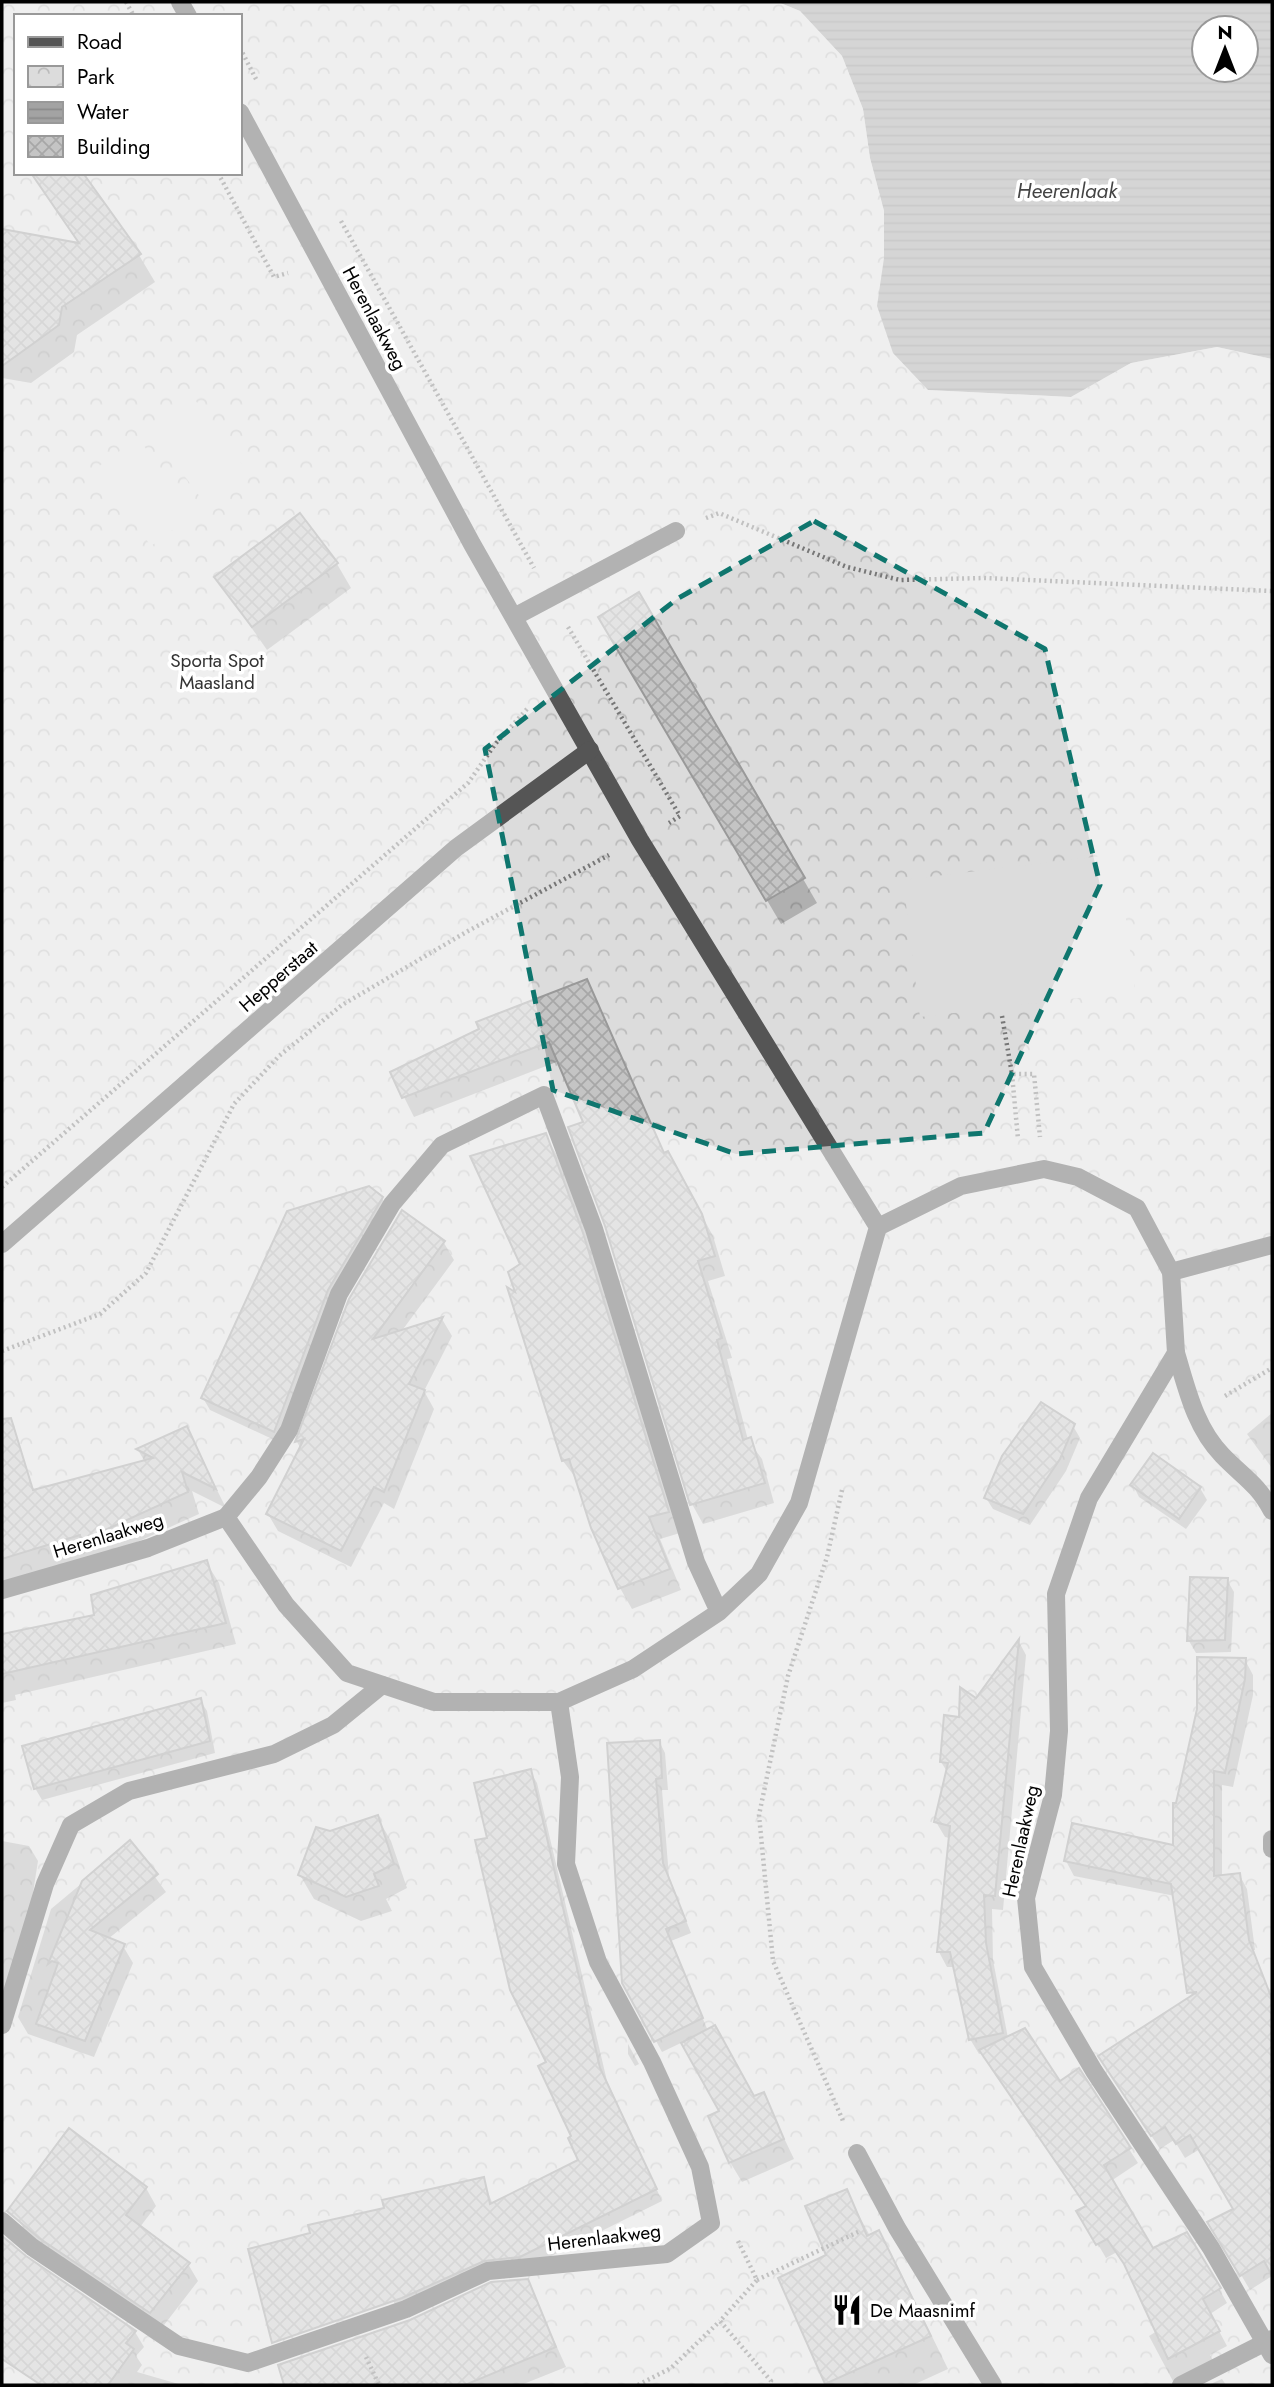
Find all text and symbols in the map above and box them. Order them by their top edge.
legend [14,14,242,175]
north arrow [1190,14,1260,84]
text: N [1217,19,1233,46]
text: Road [77,27,122,57]
text: Park [77,62,115,92]
text: Water [77,97,130,127]
text: Building [77,132,150,162]
water label: Heerenlaak [1017,176,1118,206]
street label: Herenlaakweg [336,262,413,375]
park label: Sporta Spot Maasland [170,647,264,696]
street label: Hepperstaat [233,934,324,1018]
street label: Herenlaakweg [50,1506,167,1565]
street label: Herenlaakweg [995,1783,1046,1900]
street label: Herenlaakweg [546,2217,662,2258]
restaurant icon: De Maasnimf [830,2293,864,2327]
place label: De Maasnimf [870,2297,975,2324]

